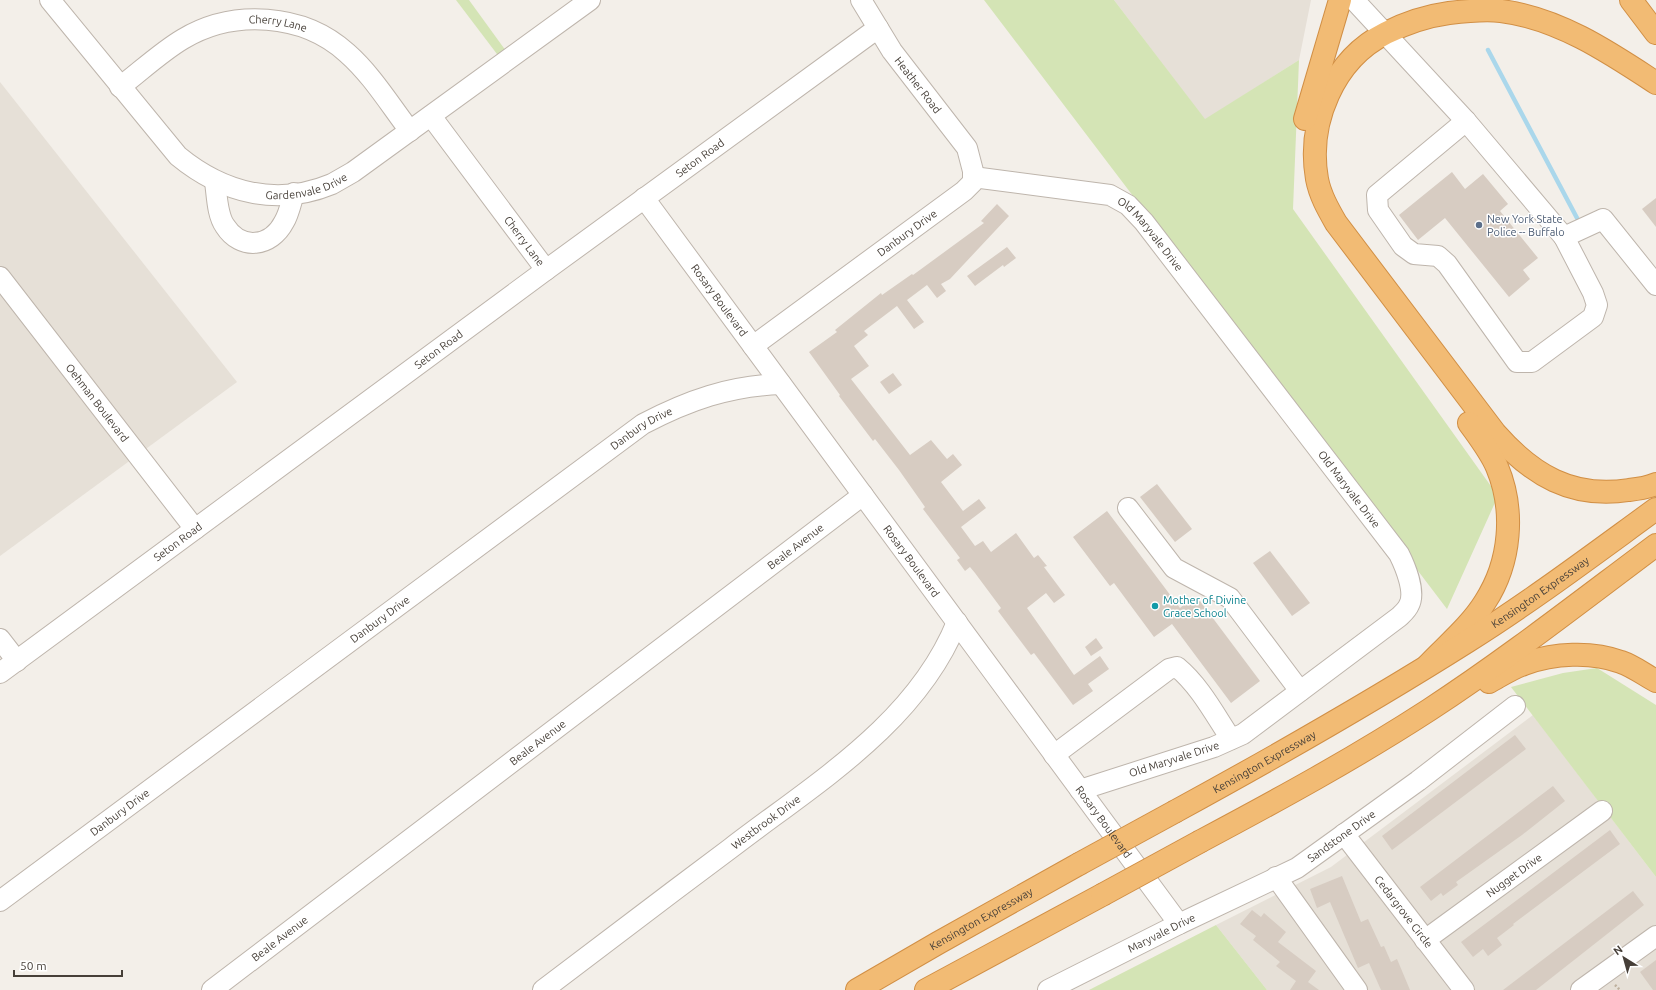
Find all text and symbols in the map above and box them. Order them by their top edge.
street label: Cherry Lane [248,13,309,34]
street label: Heather Road [892,54,944,116]
street label: Seton Road [673,136,726,179]
street label: Gardenvale Drive [265,171,349,201]
street label: Old Maryvale Drive [1116,194,1185,273]
street label: Danbury Drive [875,207,939,259]
place label: New York State Police -- Buffalo [1487,213,1565,238]
street label: Cherry Lane [502,214,547,268]
marker: New York State Police -- Buffalo [1474,220,1484,230]
street label: Rosary Boulevard [689,262,750,339]
street label: Seton Road [412,328,465,371]
street label: Oehman Boulevard [63,361,131,444]
street label: Danbury Drive [608,405,674,452]
street label: Old Maryvale Drive [1316,448,1383,530]
street label: Seton Road [151,520,204,563]
street label: Beale Avenue [765,521,826,571]
street label: Rosary Boulevard [881,523,942,599]
street label: Kensington Expressway [1489,554,1592,630]
street label: Danbury Drive [348,593,412,645]
place label: Mother of Divine Grace School [1163,594,1246,619]
marker: Mother of Divine Grace School [1150,601,1160,611]
street label: Beale Avenue [507,717,568,768]
street label: Kensington Expressway [1211,728,1318,796]
street label: Old Maryvale Drive [1127,739,1221,779]
street label: Rosary Boulevard [1073,784,1134,860]
street label: Danbury Drive [88,786,152,838]
street label: Westbrook Drive [729,793,803,852]
street label: Sandstone Drive [1305,808,1378,864]
street label: Nugget Drive [1484,851,1544,899]
street label: Cedargrove Circle [1372,873,1435,950]
street label: Kensington Expressway [927,885,1035,953]
street label: Maryvale Drive [1126,911,1197,955]
street label: Beale Avenue [249,913,310,964]
north arrow [1604,938,1644,978]
text: N [1611,943,1625,957]
scale bar [14,952,122,978]
text: 50 m [20,959,47,972]

